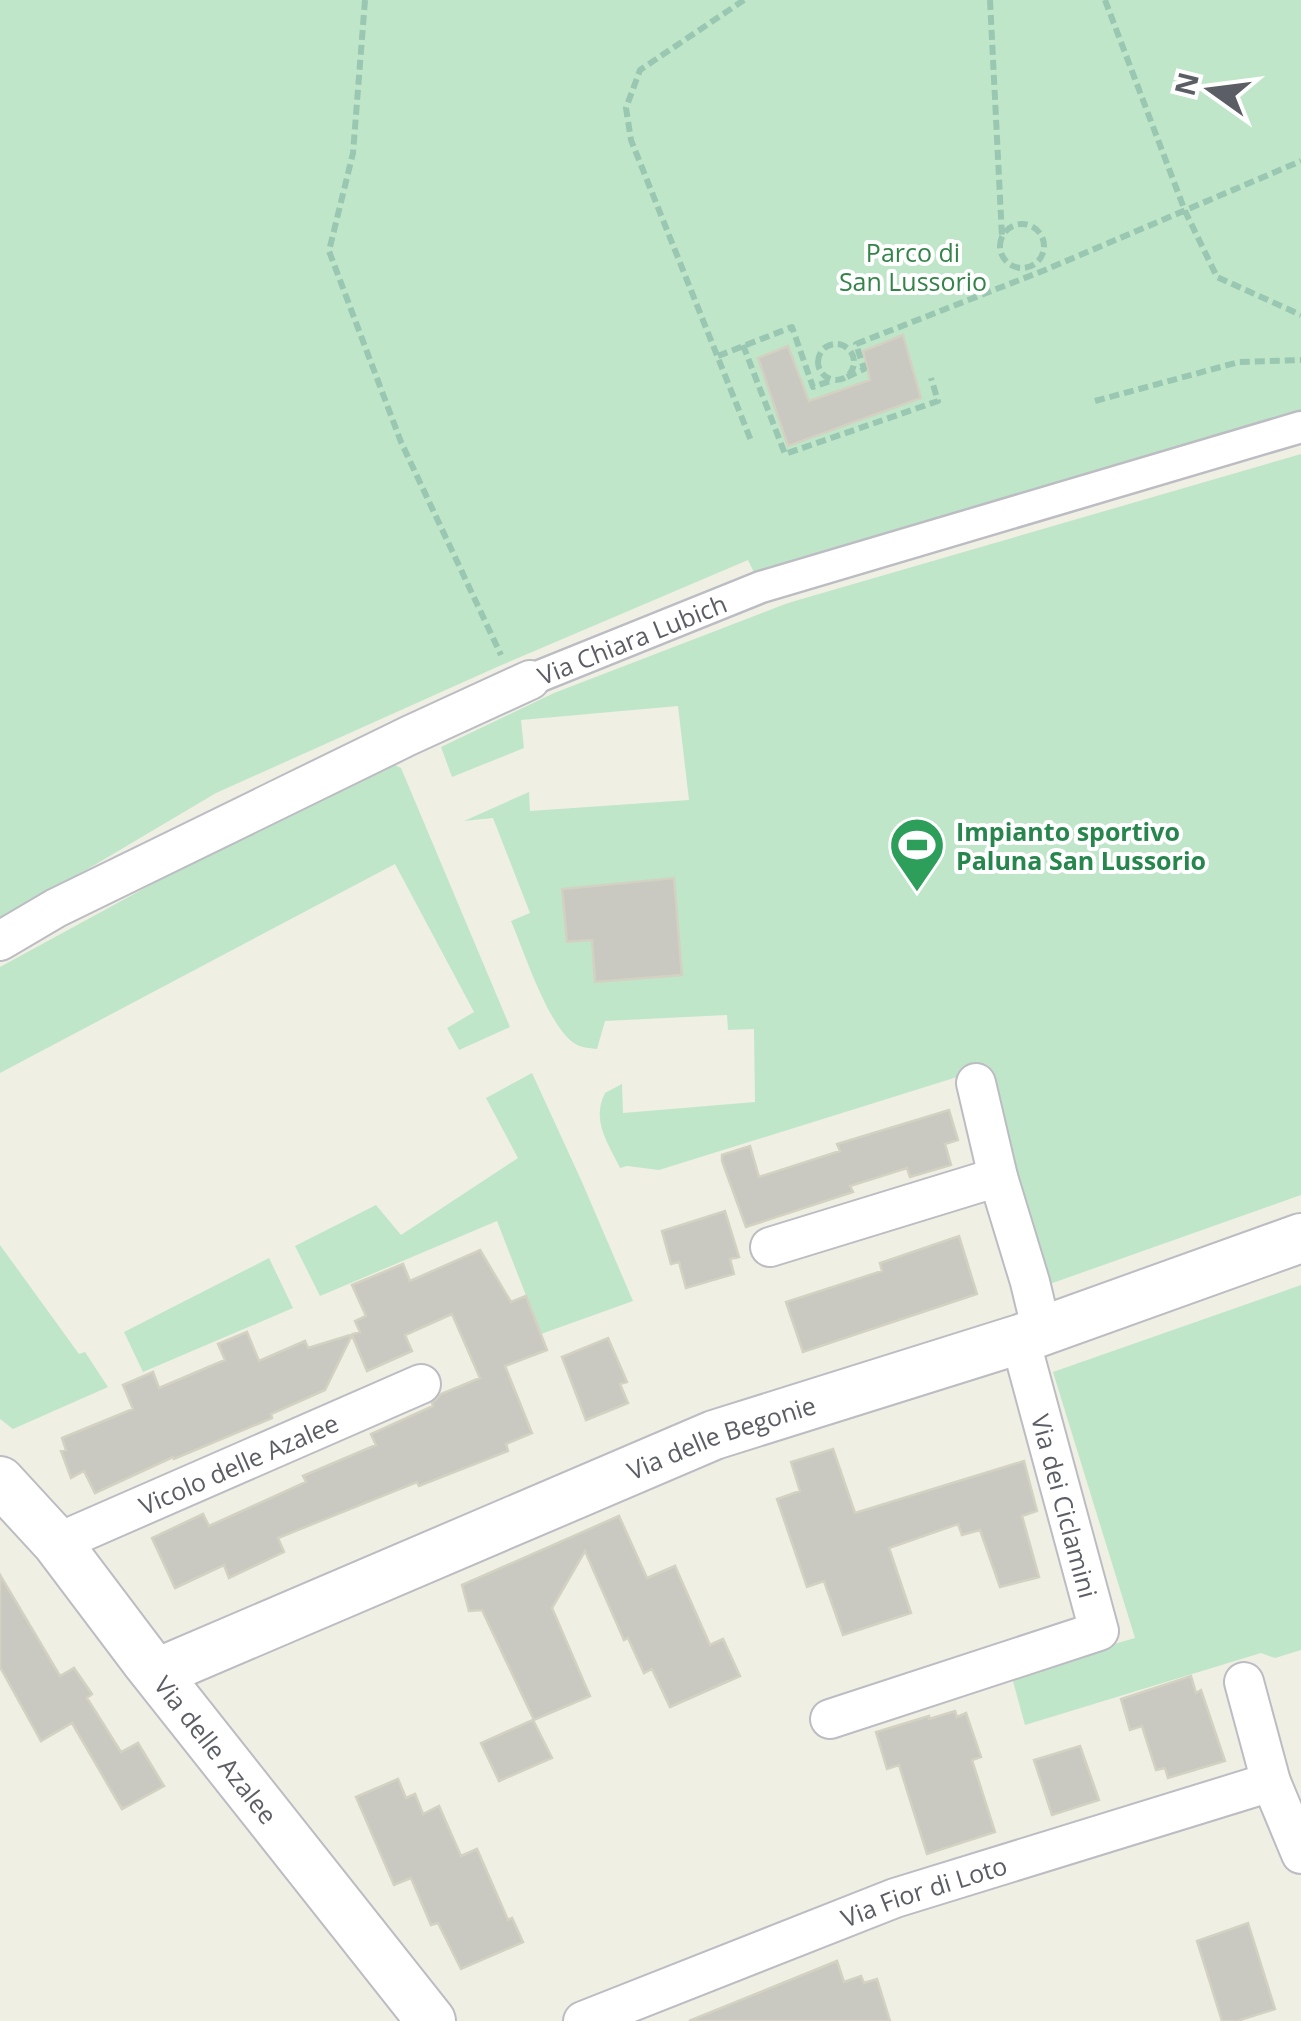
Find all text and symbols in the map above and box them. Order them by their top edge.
north arrow [1161,40,1261,140]
text: N [1165,68,1207,99]
park label: Parco di San Lussorio [839,235,987,298]
street label: Via Chiara Lubich [533,586,732,692]
place label: Impianto sportivo Paluna San Lussorio [956,814,1206,877]
sports icon: Impianto sportivo Paluna San Lussorio [887,815,947,894]
street label: Via delle Begonie [622,1387,820,1487]
street label: Vicolo delle Azalee [133,1405,344,1522]
street label: Via dei Ciclamini [1024,1410,1106,1602]
street label: Via delle Azalee [147,1668,285,1831]
street label: Via Fior di Loto [836,1848,1011,1935]

